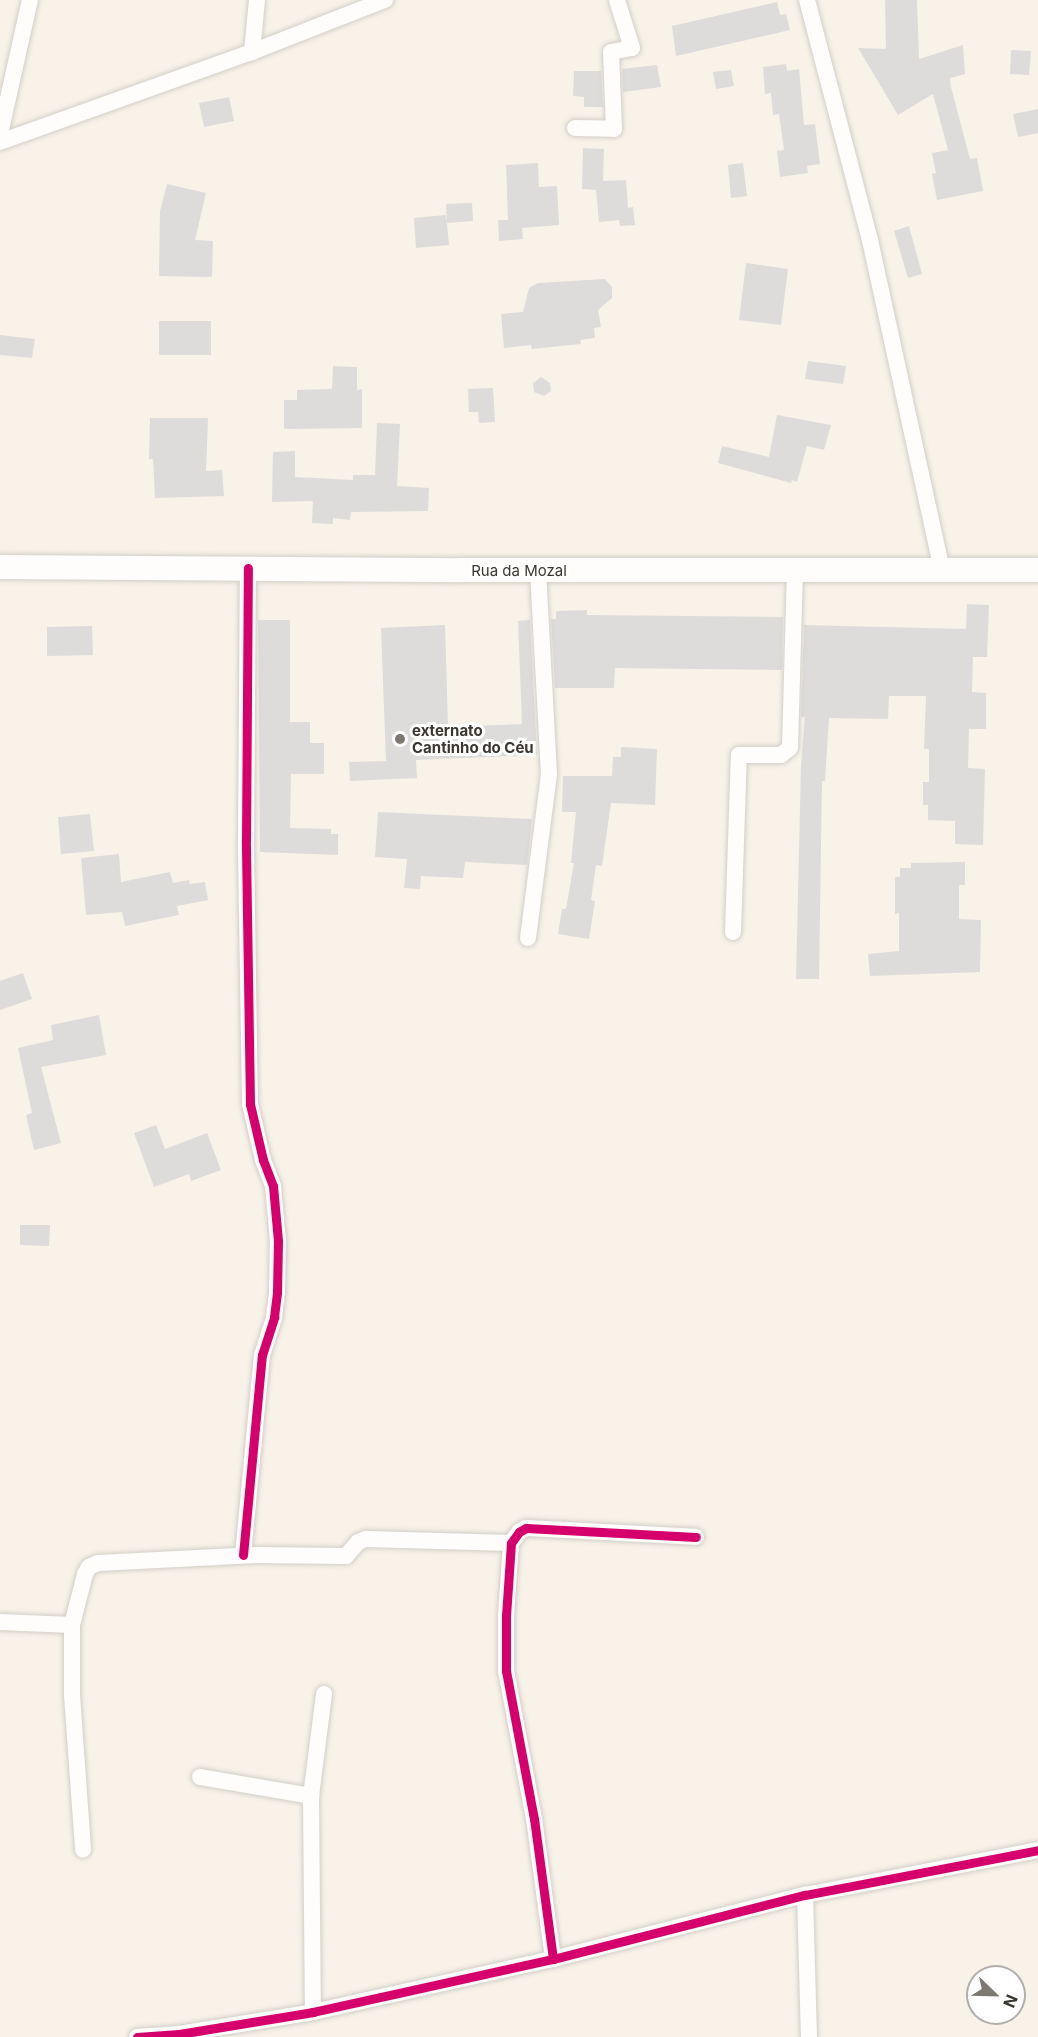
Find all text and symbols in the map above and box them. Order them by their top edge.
street label: Rua da Mozal [471,562,567,580]
place label: externato Cantinho do Céu [412,721,534,756]
marker: externato Cantinho do Céu [393,732,407,746]
north arrow [966,1965,1026,2025]
text: N [999,1992,1022,2011]

